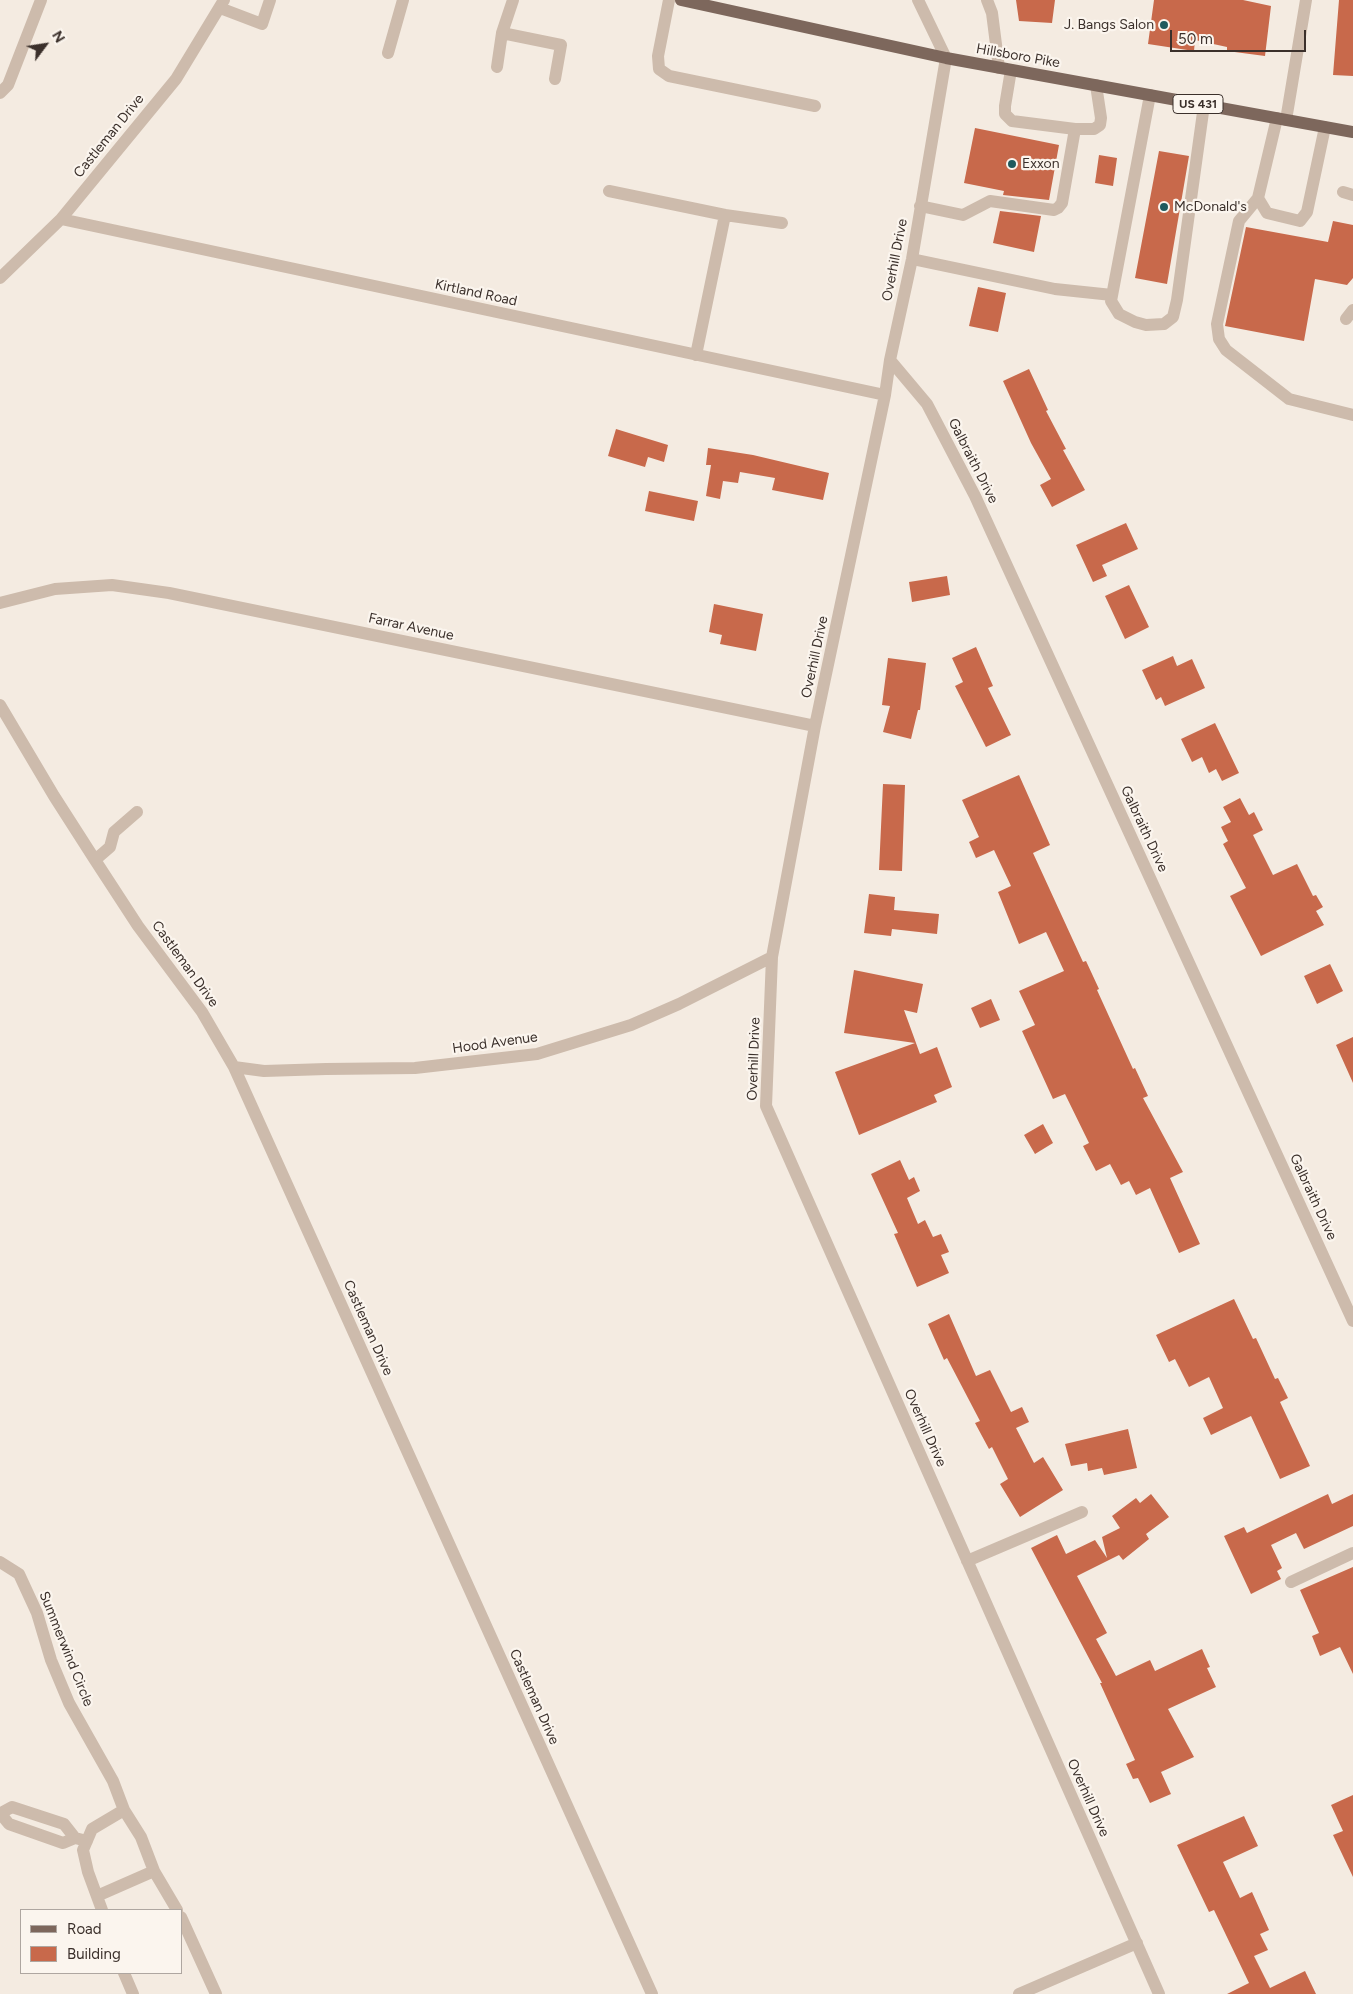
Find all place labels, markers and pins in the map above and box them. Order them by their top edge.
place label: J. Bangs Salon [1064,17,1154,33]
marker: J. Bangs Salon [1158,19,1170,31]
place label: Exxon [1022,156,1059,172]
marker: Exxon [1006,158,1018,170]
place label: McDonald's [1174,199,1247,215]
marker: McDonald's [1158,201,1170,213]

